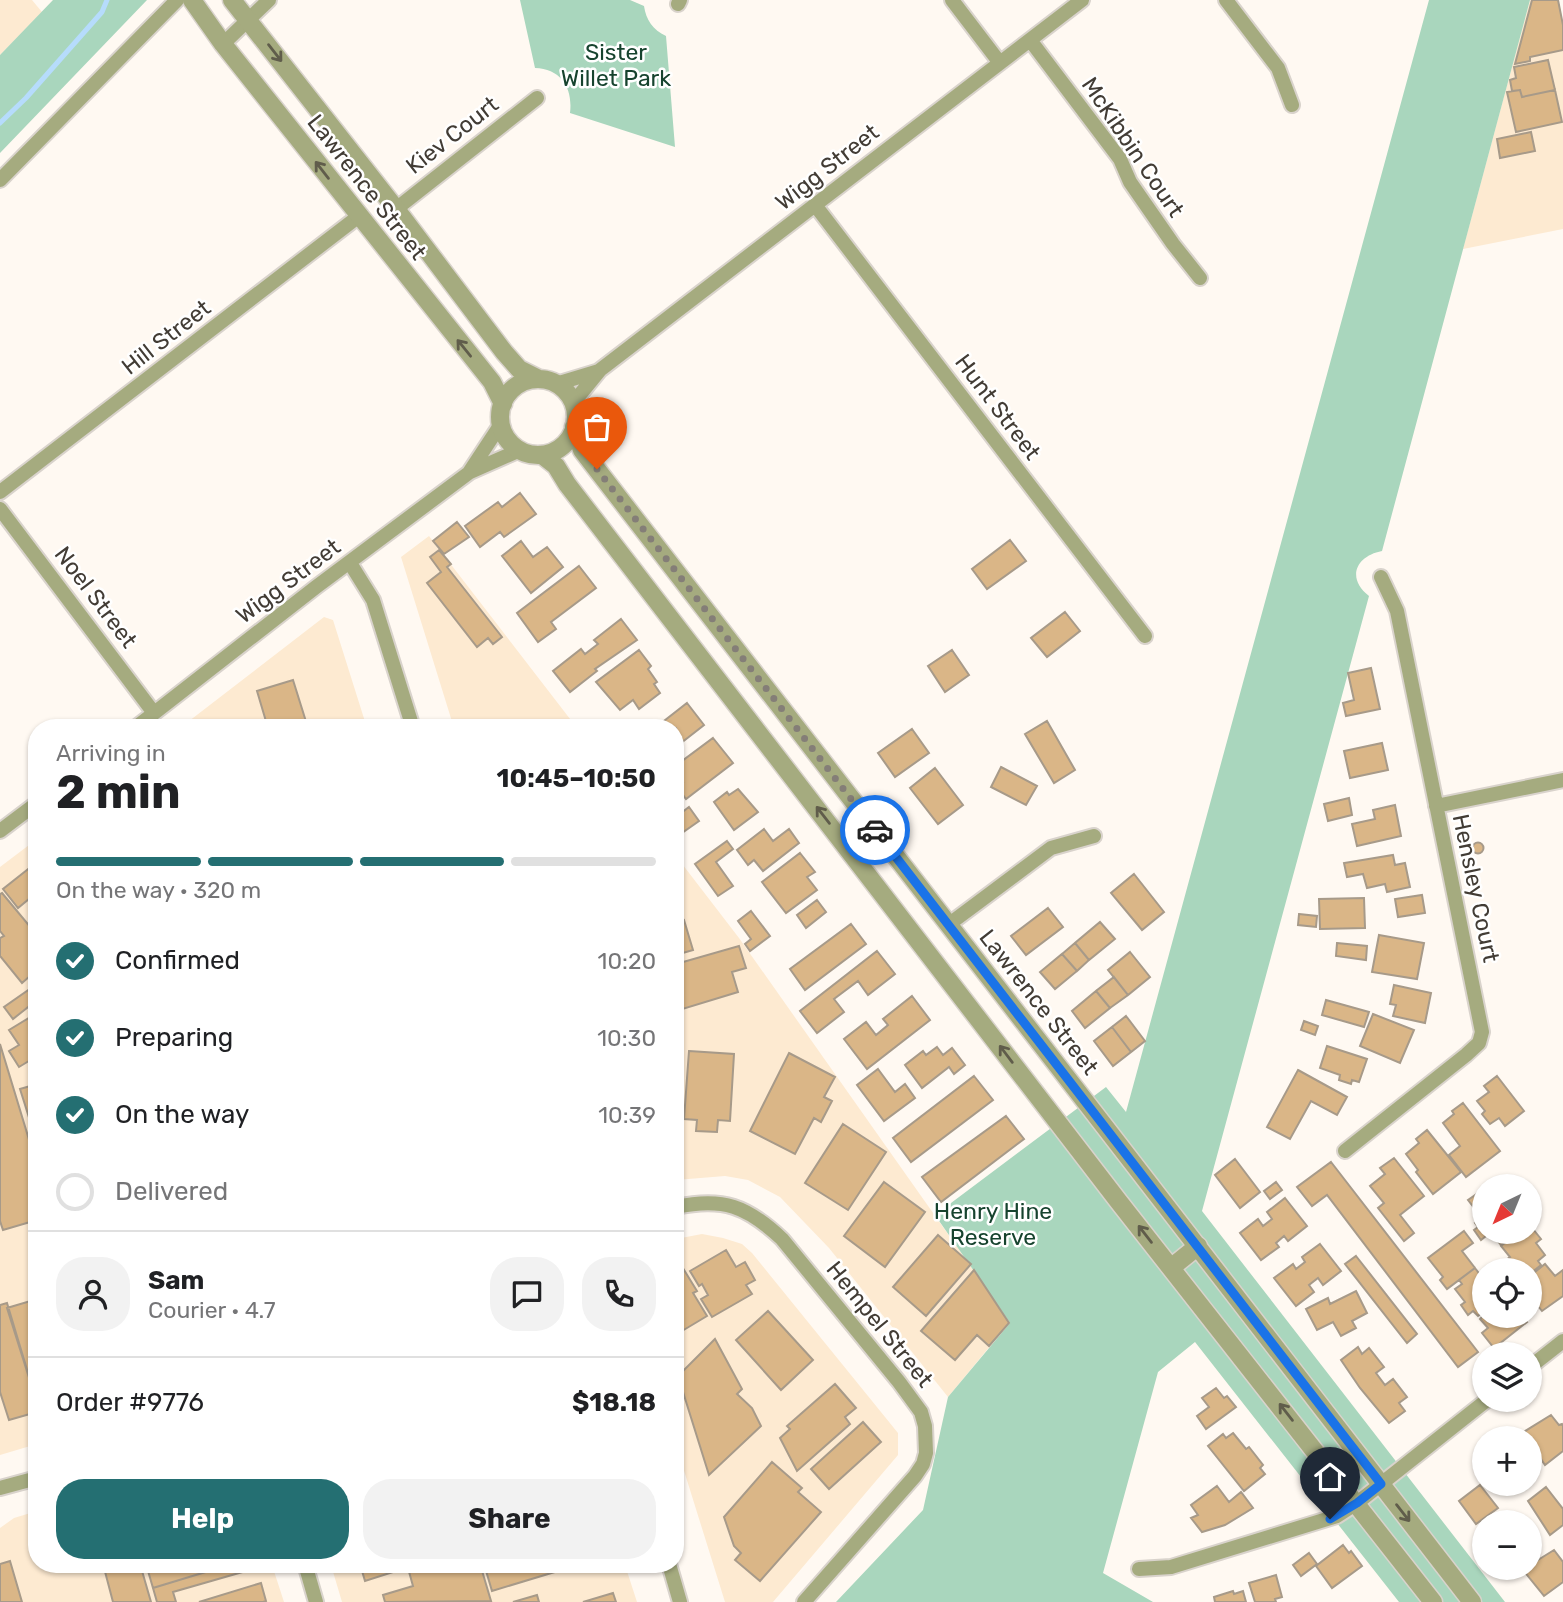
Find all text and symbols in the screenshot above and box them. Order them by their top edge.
park label: Sister Willet Park [561,38,671,92]
one-way arrow [268,44,283,62]
street label: McKibbin Court [1076,72,1190,222]
street label: Kiev Court [400,90,504,180]
street label: Lawrence Street [301,109,433,265]
street label: Wigg Street [770,118,884,216]
one-way arrow [315,161,330,180]
street label: Hill Street [116,294,216,380]
one-way arrow [456,340,471,358]
street label: Hunt Street [949,349,1047,465]
pin [567,397,627,469]
icon: bag [578,408,616,446]
street label: Wigg Street [230,533,346,629]
street label: Noel Street [49,541,143,653]
text: Arriving in [56,739,166,767]
text: 10:45–10:50 [497,763,656,794]
text: 2 min [56,765,181,820]
courier [840,795,910,865]
one-way arrow [815,806,830,825]
icon: car [856,811,894,849]
street label: Hensley Court [1447,811,1505,965]
text: On the way · 320 m [56,876,261,904]
street label: Lawrence Street [973,924,1105,1080]
icon: check [56,942,94,980]
text: Confirmed [115,945,240,976]
text: 10:20 [598,947,656,975]
icon: check [56,1019,94,1057]
text: Preparing [115,1022,233,1053]
text: 10:30 [597,1024,656,1052]
one-way arrow [999,1045,1014,1063]
icon: check [56,1096,94,1134]
text: On the way [115,1099,249,1130]
text: 10:39 [598,1101,656,1129]
north arrow [1472,1174,1542,1244]
map controls [1472,1174,1542,1580]
text: Delivered [115,1176,228,1207]
park label: Henry Hine Reserve [934,1197,1052,1251]
one-way arrow [1138,1225,1153,1243]
street label: Hempel Street [821,1255,939,1393]
button: person [56,1257,130,1331]
button: chat [490,1257,564,1331]
button: phone [582,1257,656,1331]
button: locate [1472,1258,1542,1328]
text: Sam [148,1265,204,1296]
text: Courier · 4.7 [148,1296,275,1324]
button: layers [1472,1342,1542,1412]
text: Order #9776 [56,1387,204,1418]
text: $18.18 [572,1387,656,1418]
one-way arrow [1278,1404,1294,1422]
button: + [1472,1426,1542,1496]
pin [1300,1447,1360,1519]
icon: home [1311,1458,1349,1496]
button: Help [56,1479,349,1559]
button: Share [363,1479,656,1559]
one-way arrow [1396,1503,1411,1522]
button: − [1472,1510,1542,1580]

